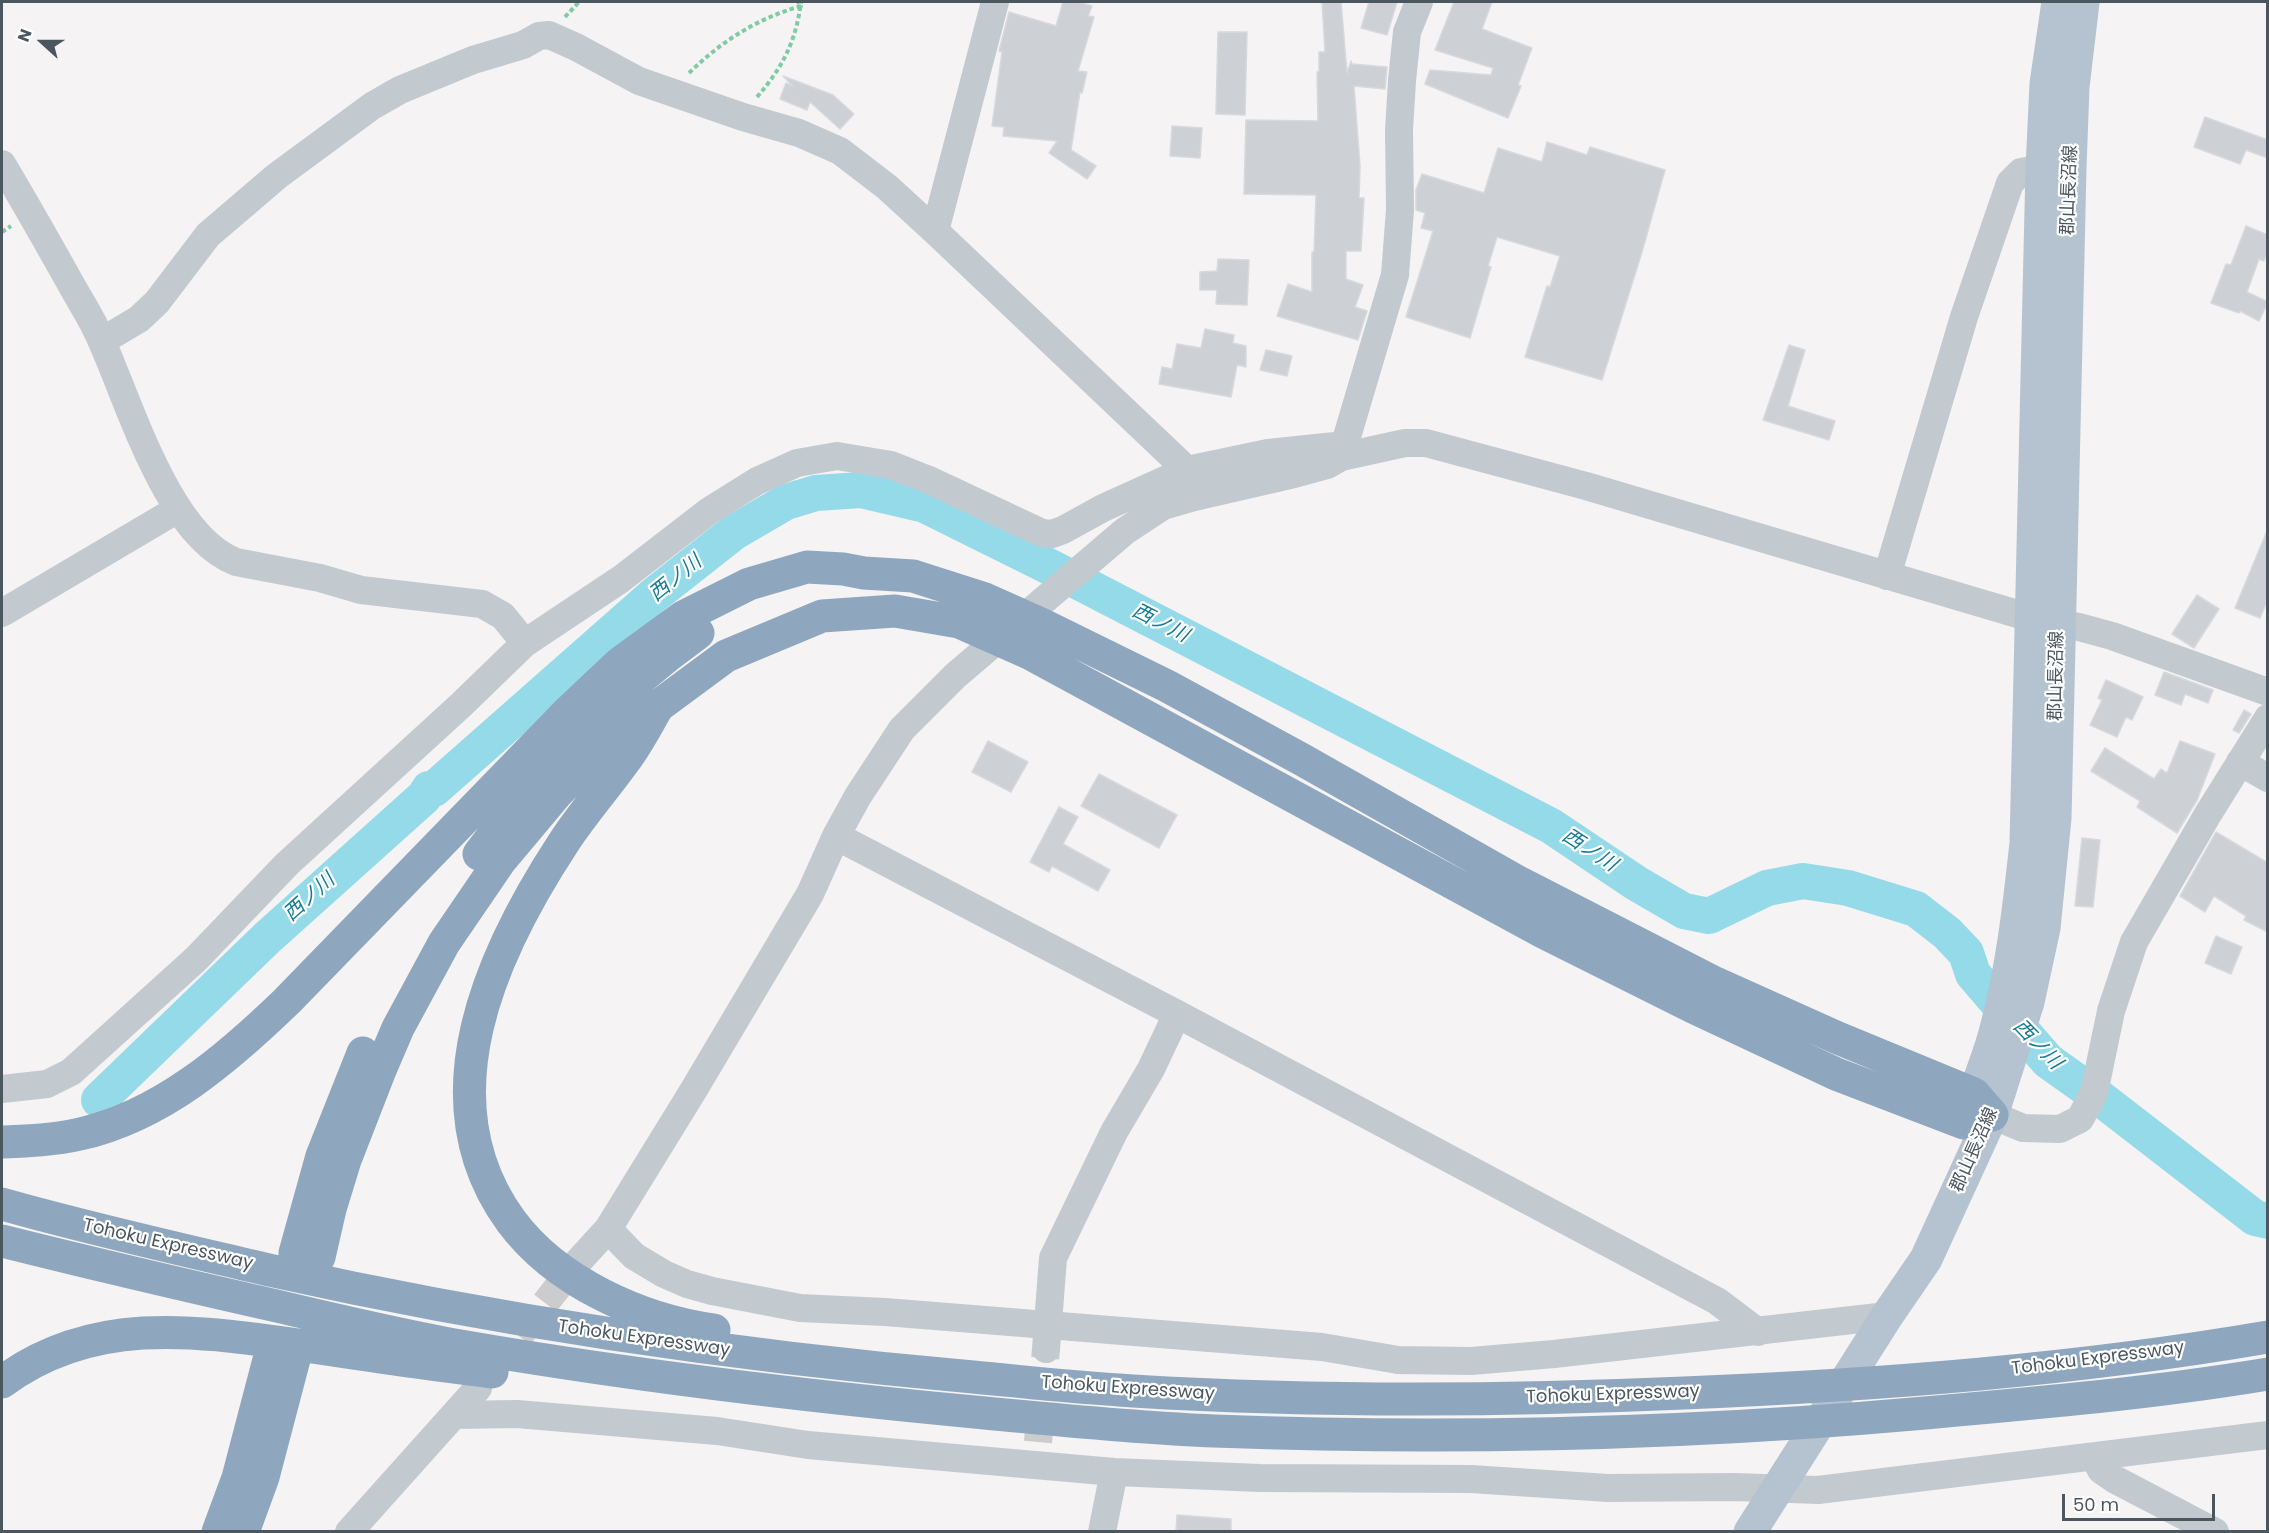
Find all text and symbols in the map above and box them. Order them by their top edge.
north arrow [12,12,72,72]
text: N [12,26,38,45]
street label: 郡山長沼線 [2058,145,2082,235]
water label: 西ノ川 [645,551,707,607]
water label: 西ノ川 [1128,600,1192,648]
street label: 郡山長沼線 [2045,631,2069,721]
water label: 西ノ川 [1557,825,1621,877]
water label: 西ノ川 [280,869,340,927]
water label: 西ノ川 [2008,1015,2066,1075]
street label: 郡山長沼線 [1947,1104,2003,1196]
street label: Tohoku Expressway [81,1215,255,1275]
street label: Tohoku Expressway [557,1316,731,1362]
street label: Tohoku Expressway [2011,1338,2185,1380]
street label: Tohoku Expressway [1041,1372,1215,1406]
street label: Tohoku Expressway [1526,1381,1700,1409]
scale bar [2065,1482,2218,1520]
text: 50 m [2073,1492,2119,1517]

